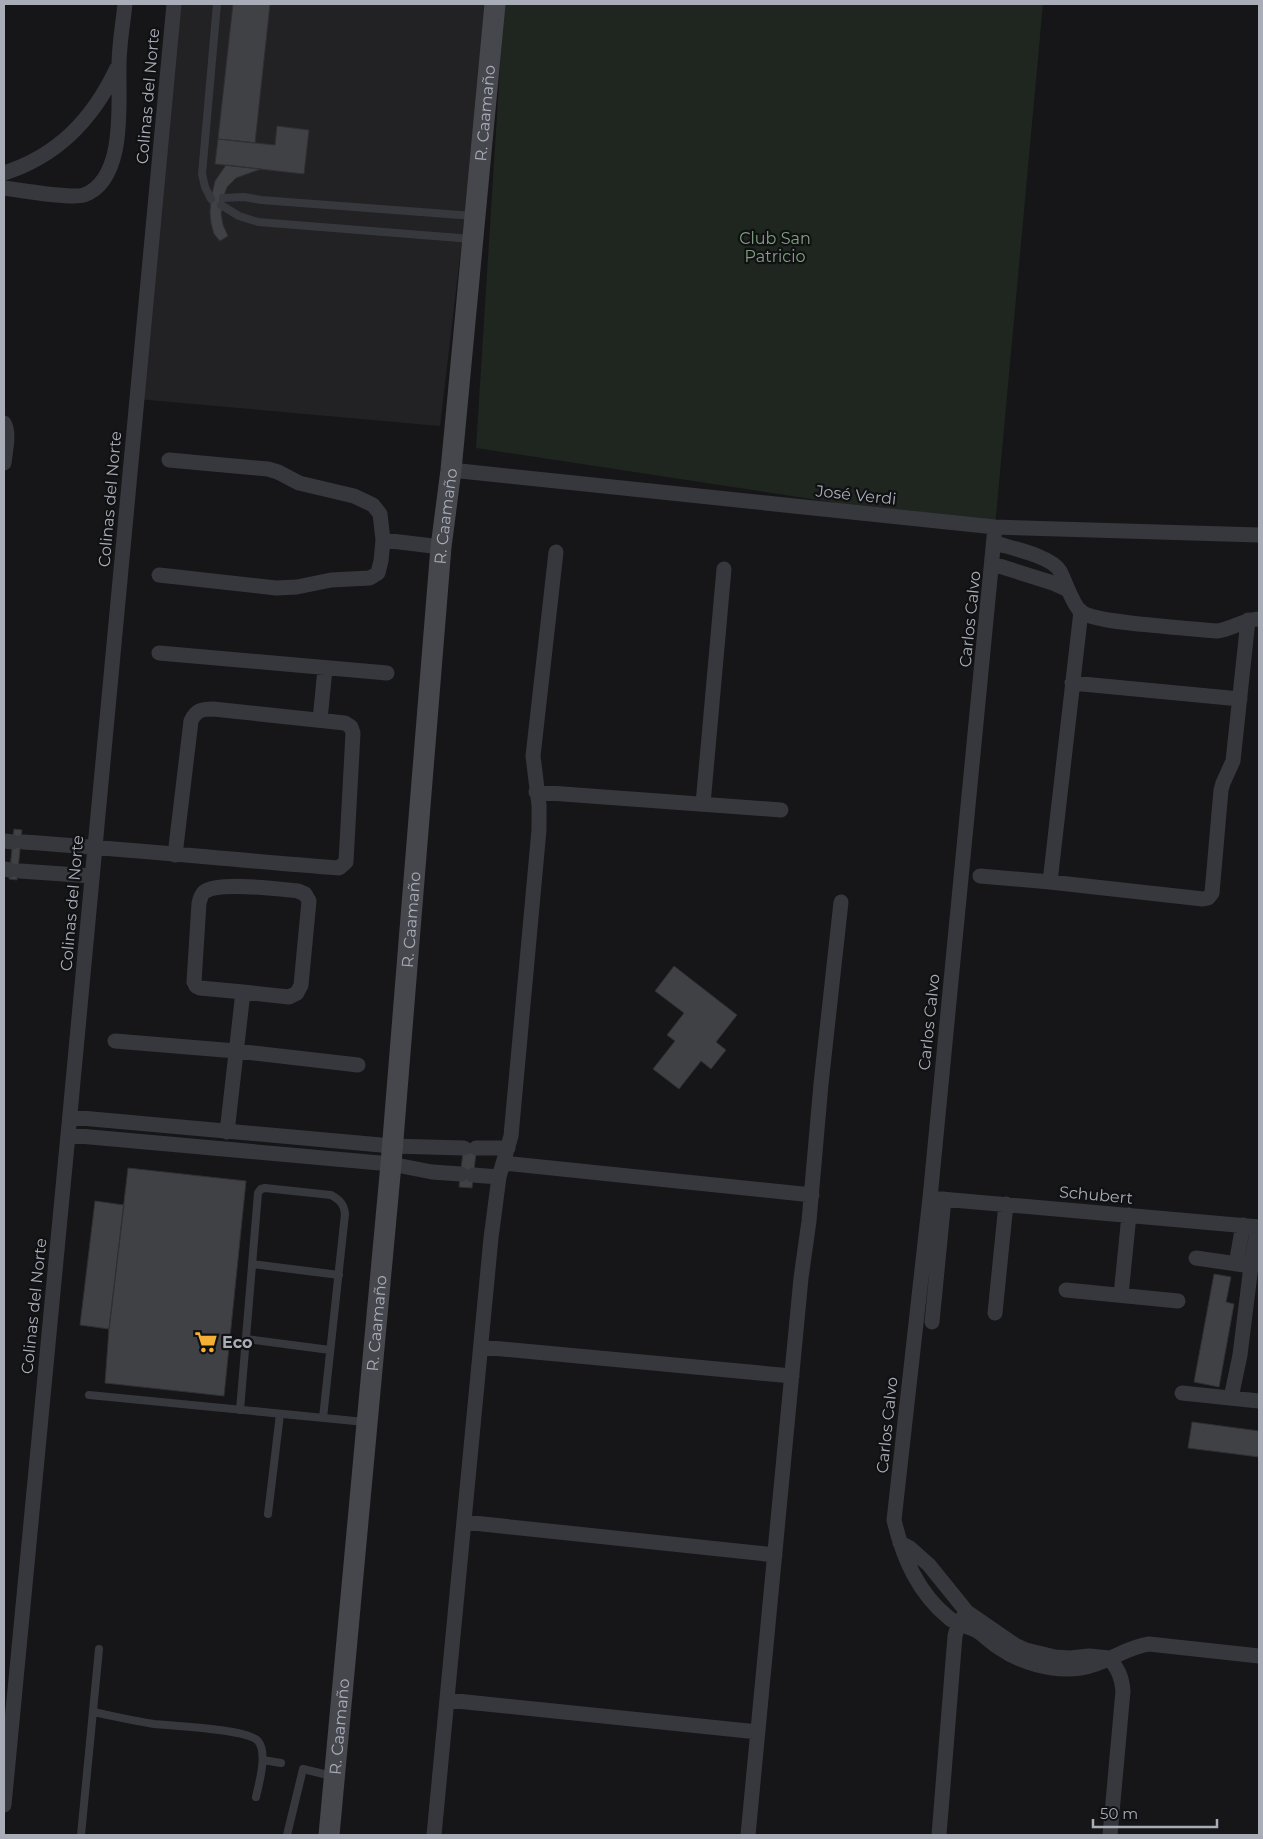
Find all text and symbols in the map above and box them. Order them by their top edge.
street label: Colinas del Norte [133,27,163,165]
street label: R. Caamaño [471,64,499,162]
park label: Club San Patricio [739,229,811,266]
street label: Colinas del Norte [95,430,125,568]
street label: R. Caamaño [430,467,461,565]
street label: José Verdi [814,481,897,509]
street label: Carlos Calvo [955,570,985,668]
street label: Colinas del Norte [57,834,87,972]
street label: R. Caamaño [397,871,424,969]
street label: Carlos Calvo [914,973,944,1071]
street label: Schubert [1058,1182,1134,1208]
street label: Colinas del Norte [17,1237,51,1375]
street label: R. Caamaño [362,1274,390,1372]
supermarket icon: Eco [193,1329,219,1355]
place label: Eco [222,1333,253,1352]
street label: Carlos Calvo [872,1376,902,1474]
street label: R. Caamaño [325,1677,353,1775]
scale bar [1093,1796,1217,1828]
text: 50 m [1100,1804,1138,1823]

